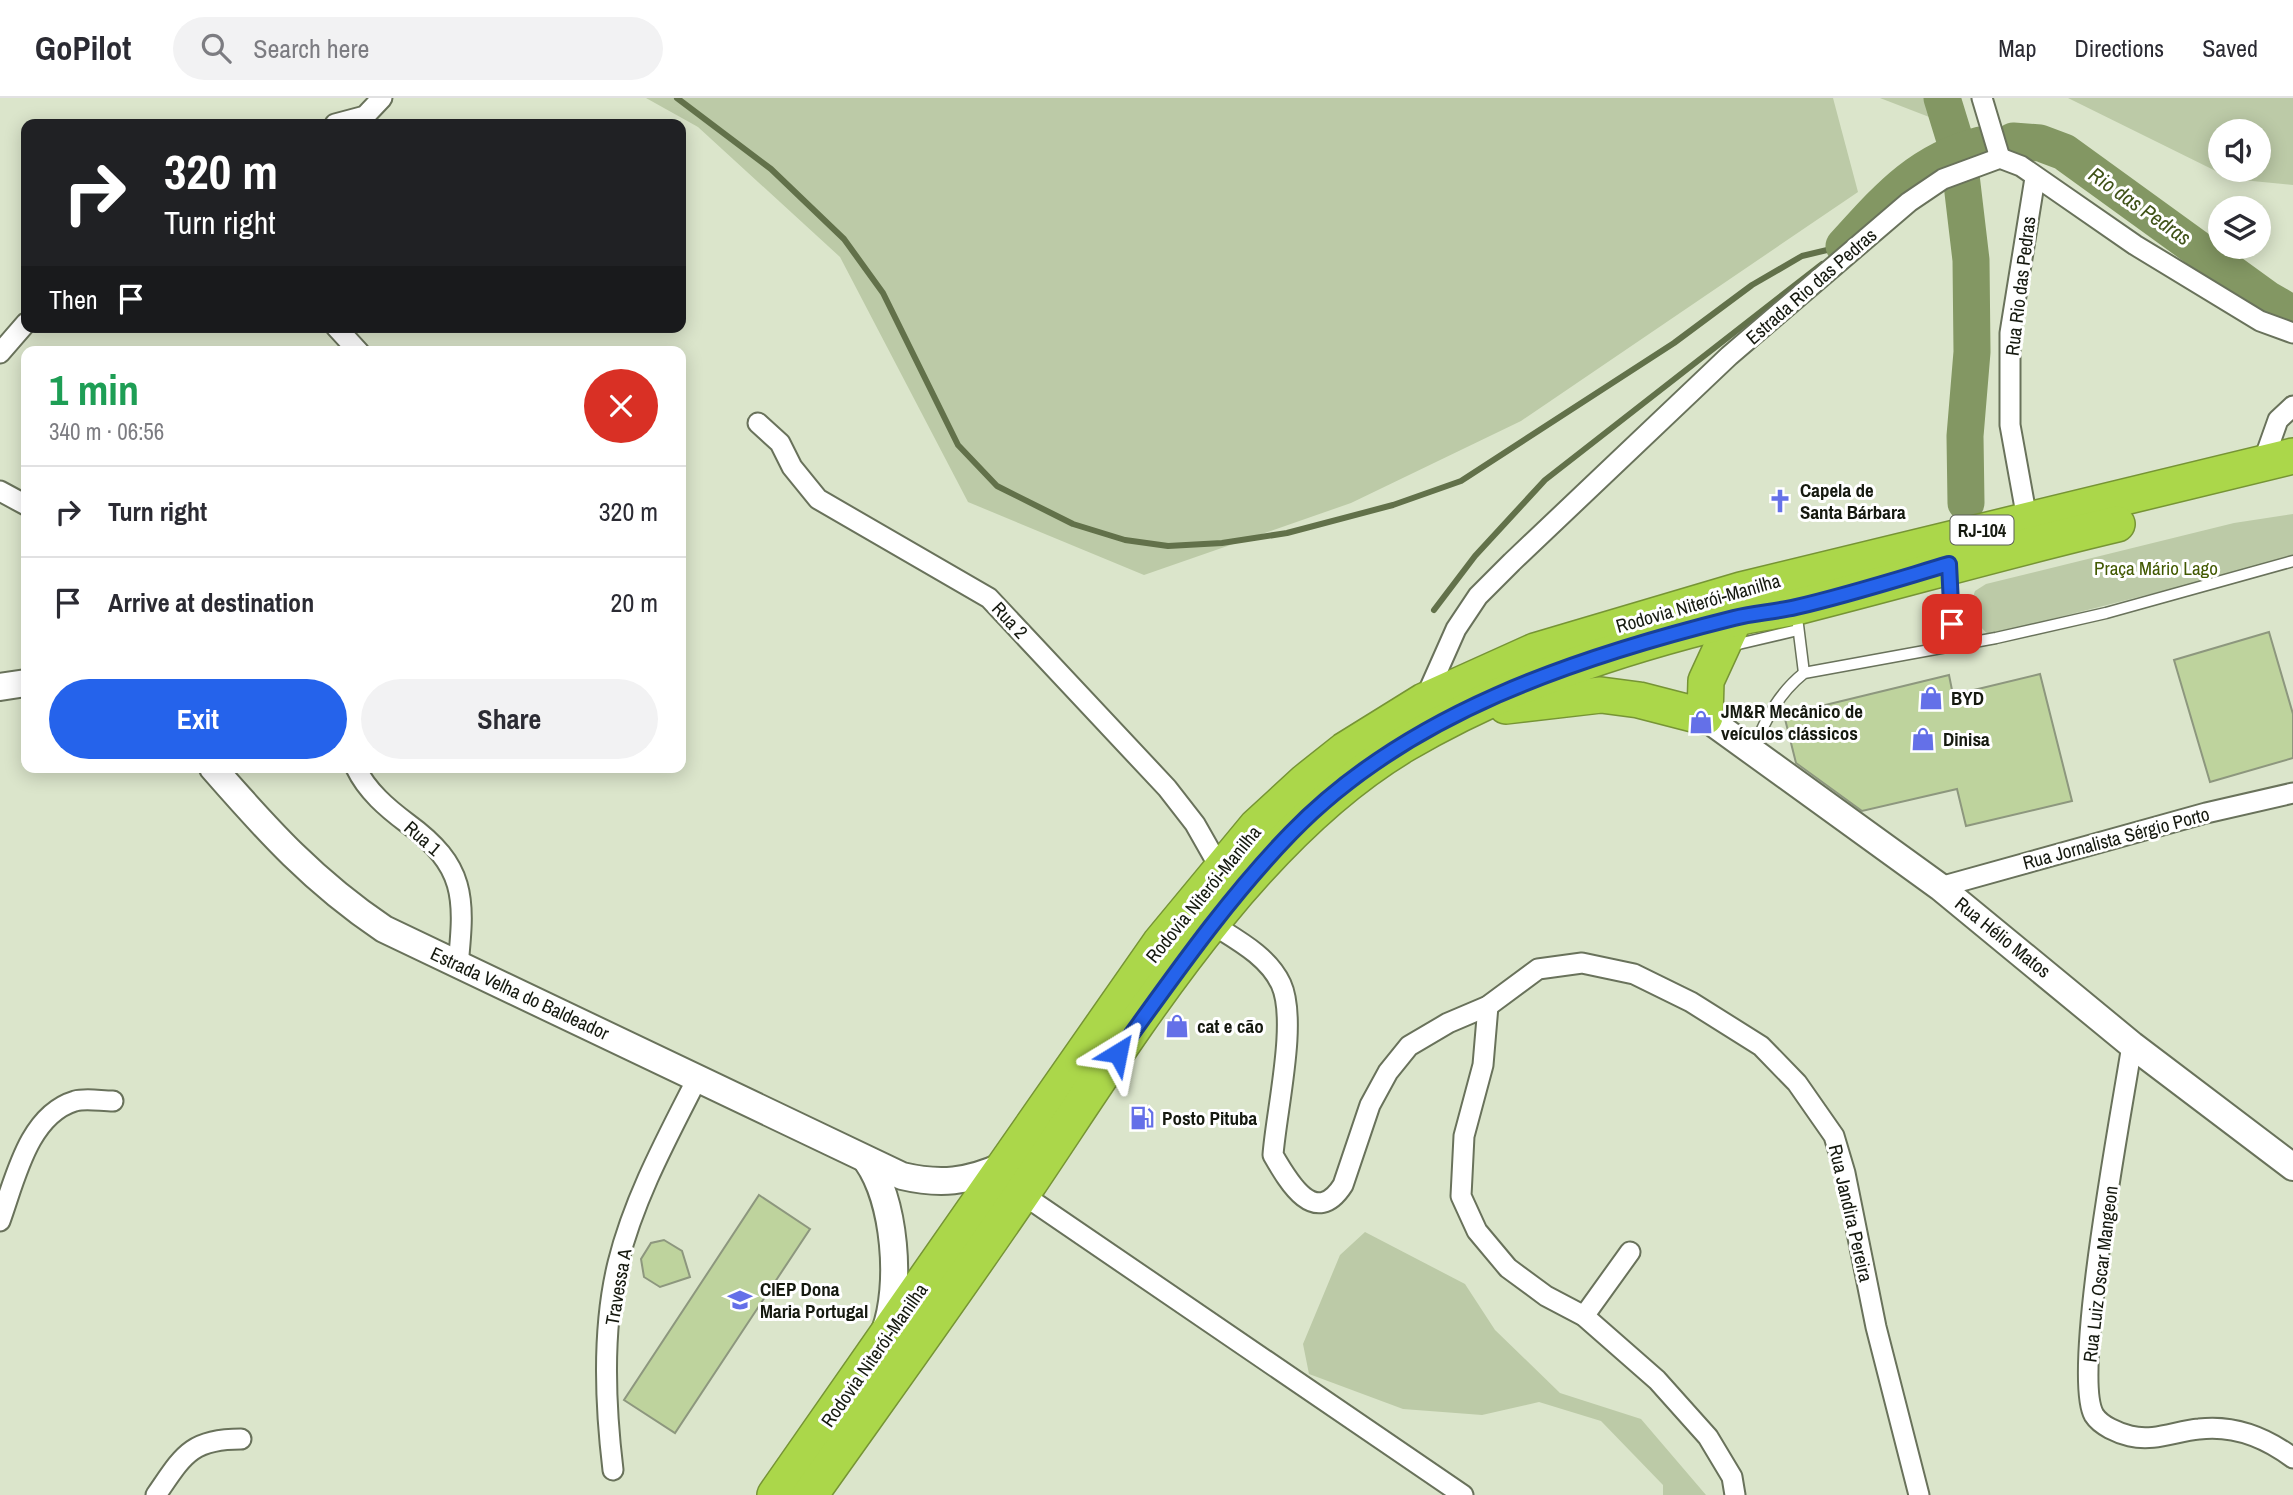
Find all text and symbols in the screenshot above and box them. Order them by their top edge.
search box [173,17,663,80]
text: GoPilot [35,26,131,70]
icon: search [197,29,235,67]
text: Search here [253,31,369,66]
text: Map [1998,32,2036,64]
text: Directions [2074,32,2164,64]
text: Saved [2202,32,2258,64]
map controls [2208,119,2271,259]
button: sound [2208,119,2271,182]
text: 320 m [164,138,278,204]
icon: right [49,147,140,238]
water label: Rio das Pedras [2083,160,2197,252]
button: layers [2208,196,2271,259]
text: Turn right [164,201,276,244]
street label: Rua Rio das Pedras [1999,215,2041,357]
street label: Estrada Rio das Pedras [1740,222,1882,350]
icon: arrive [112,280,150,318]
text: Then [49,282,98,317]
text: 1 min [49,362,139,418]
button: close [584,369,658,443]
text: 340 m · 06:56 [49,416,164,447]
place label: Capela de Santa Bárbara [1800,477,1906,525]
church icon: Capela de Santa Bárbara [1766,487,1794,515]
icon: right [49,493,87,531]
text: Turn right [108,494,207,529]
text: 320 m [599,494,658,529]
road number: RJ-104 [1951,516,2014,544]
park label: Praça Mário Lago [2094,555,2218,581]
street label: Rodovia Niterói-Manilha [1613,567,1783,639]
icon: arrive [49,584,87,622]
text: Arrive at destination [108,585,314,620]
text: 20 m [611,585,658,620]
pin [1922,594,1982,654]
street label: Rua 2 [986,596,1034,644]
icon: arrive [1933,605,1971,643]
button: Exit [49,679,347,759]
button: Share [361,679,658,759]
shop icon: BYD [1917,684,1945,712]
place label: BYD [1951,685,1984,711]
place label: JM&R Mecânico de veículos clássicos [1721,698,1863,746]
shop icon: JM&R Mecânico de veículos clássicos [1687,708,1715,736]
shop icon: Dinisa [1909,725,1937,753]
place label: Dinisa [1943,726,1990,752]
street label: Rua Jornalista Sérgio Porto [2020,801,2212,875]
street label: Rua 1 [399,815,447,862]
street label: Rodovia Niterói-Manilha [1139,820,1267,968]
street label: Rua Hélio Matos [1950,890,2056,984]
street label: Estrada Velha do Baldeador [427,940,614,1046]
shop icon: cat e cão [1163,1012,1191,1040]
place label: cat e cão [1197,1013,1264,1039]
position arrow [1081,1016,1155,1090]
fuel station icon: Posto Pituba [1128,1104,1156,1132]
place label: Posto Pituba [1162,1105,1258,1131]
street label: Rua Jandira Pereira [1823,1142,1880,1285]
street label: Rua Luiz Oscar Mangeon [2076,1184,2124,1364]
street label: Travessa A [598,1246,638,1327]
place label: CIEP Dona Maria Portugal [760,1276,868,1324]
street label: Rodovia Niterói-Manilha [815,1278,934,1432]
school or university icon: CIEP Dona Maria Portugal [726,1286,754,1314]

